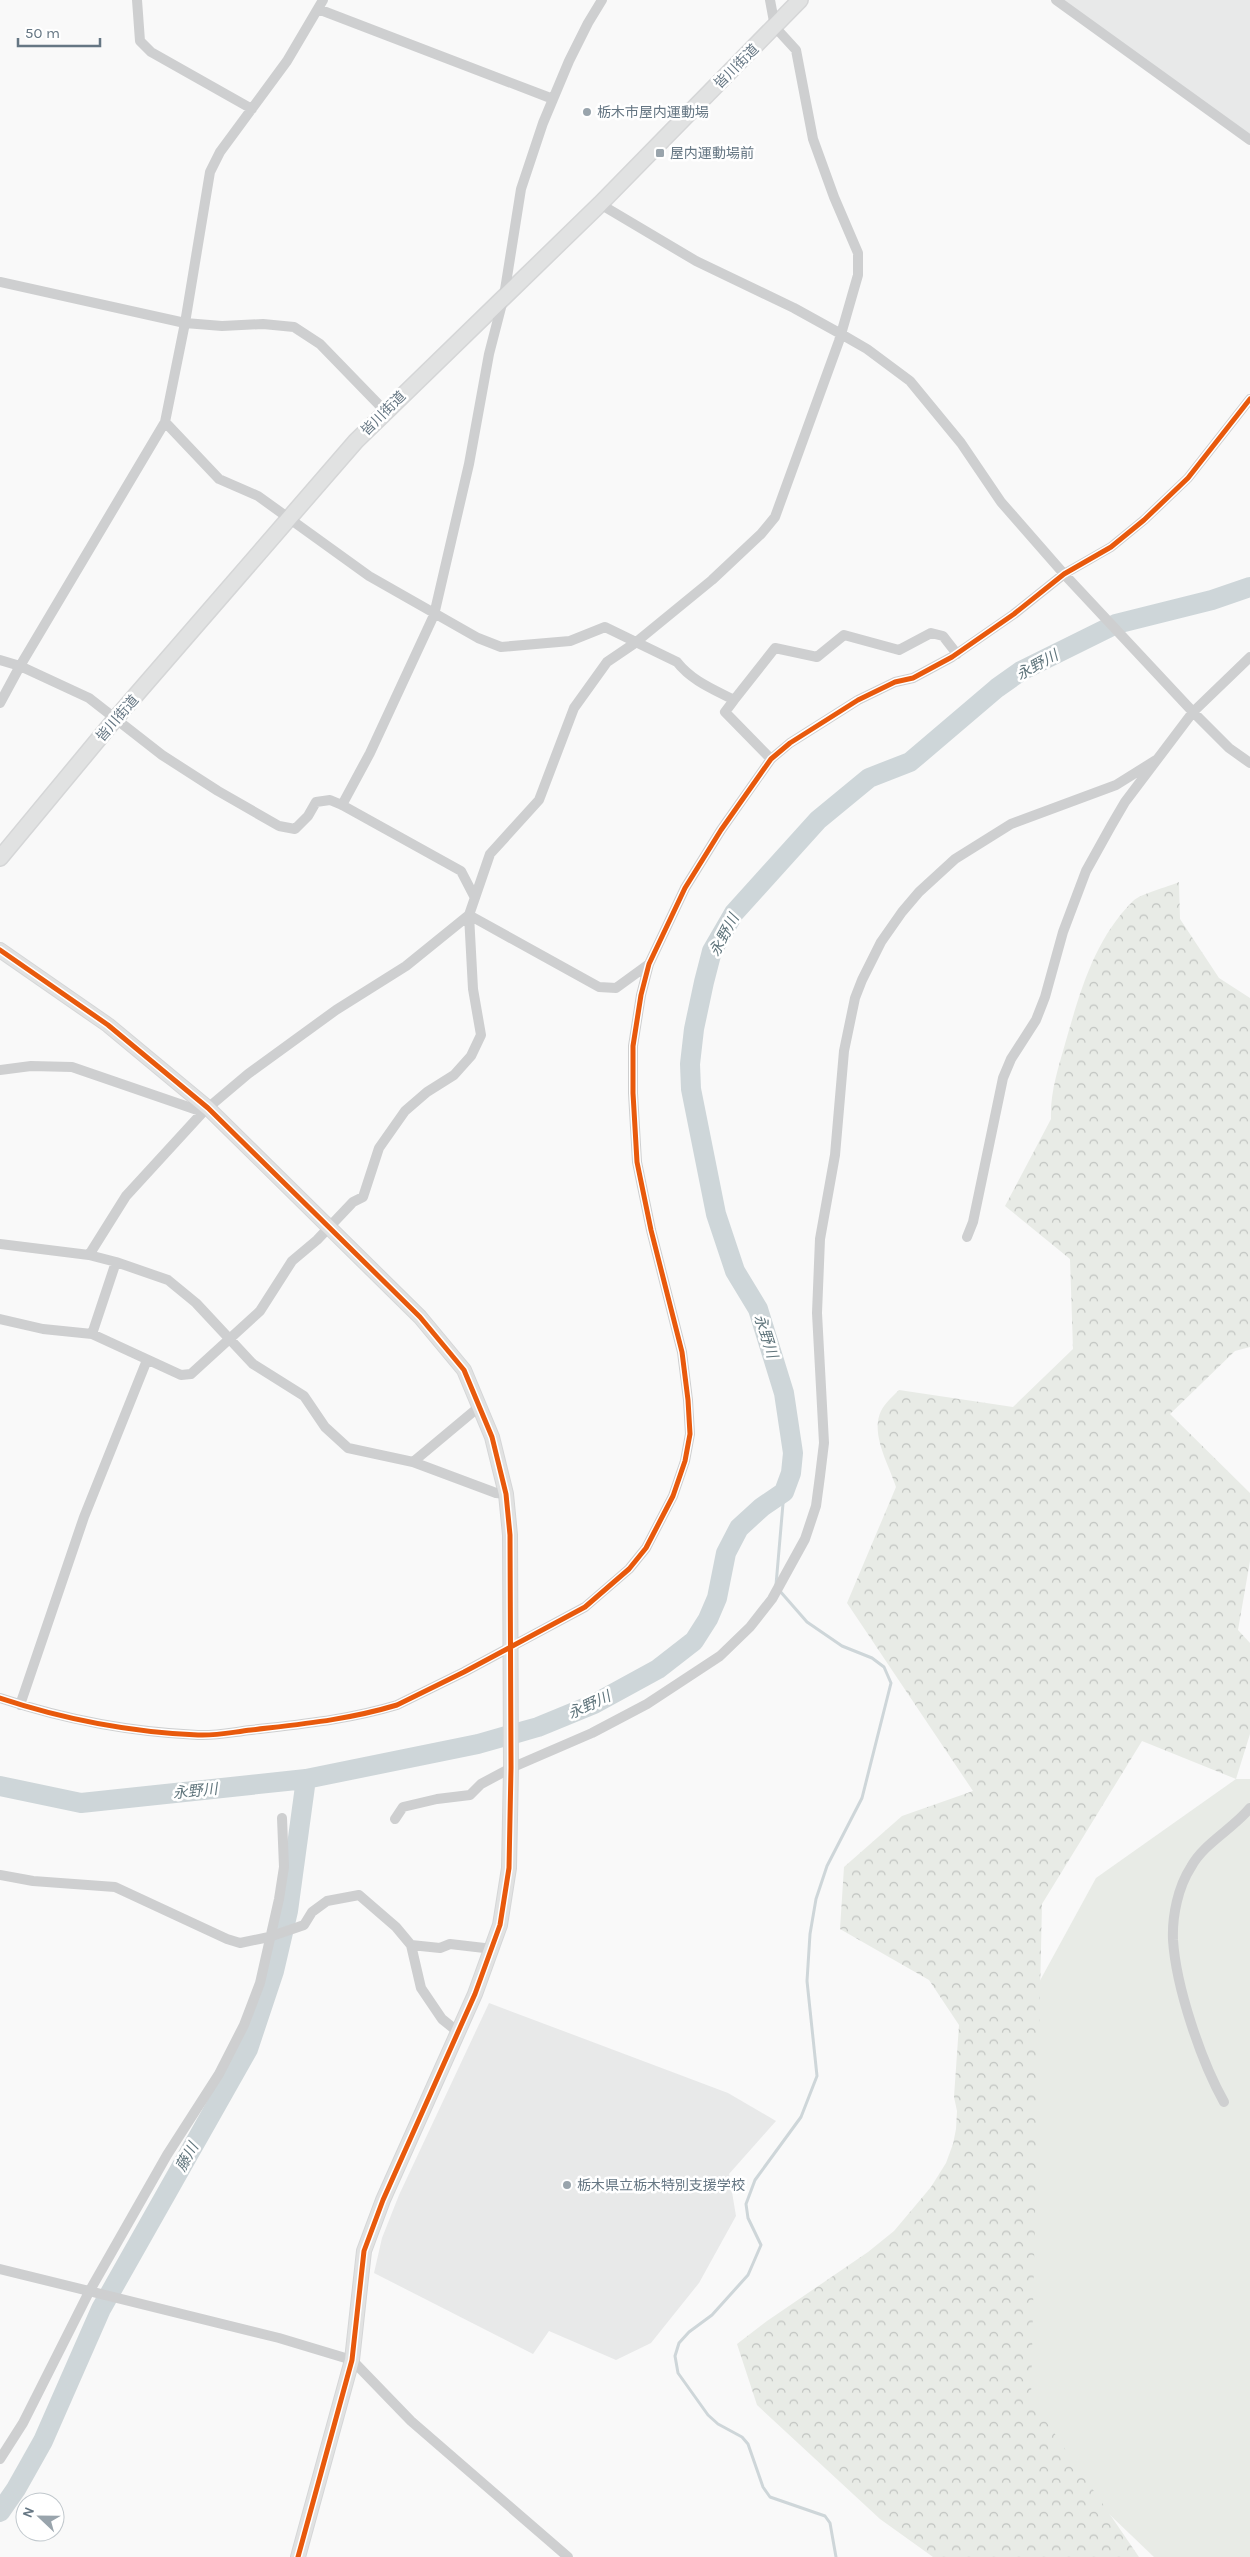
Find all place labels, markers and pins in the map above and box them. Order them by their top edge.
place label: 栃木市屋内運動場 [597,104,709,121]
marker: 栃木市屋内運動場 [581,106,593,118]
place label: 屋内運動場前 [670,145,754,162]
marker: 屋内運動場前 [654,147,666,159]
place label: 栃木県立栃木特別支援学校 [577,2177,745,2194]
marker: 栃木県立栃木特別支援学校 [561,2179,573,2191]

